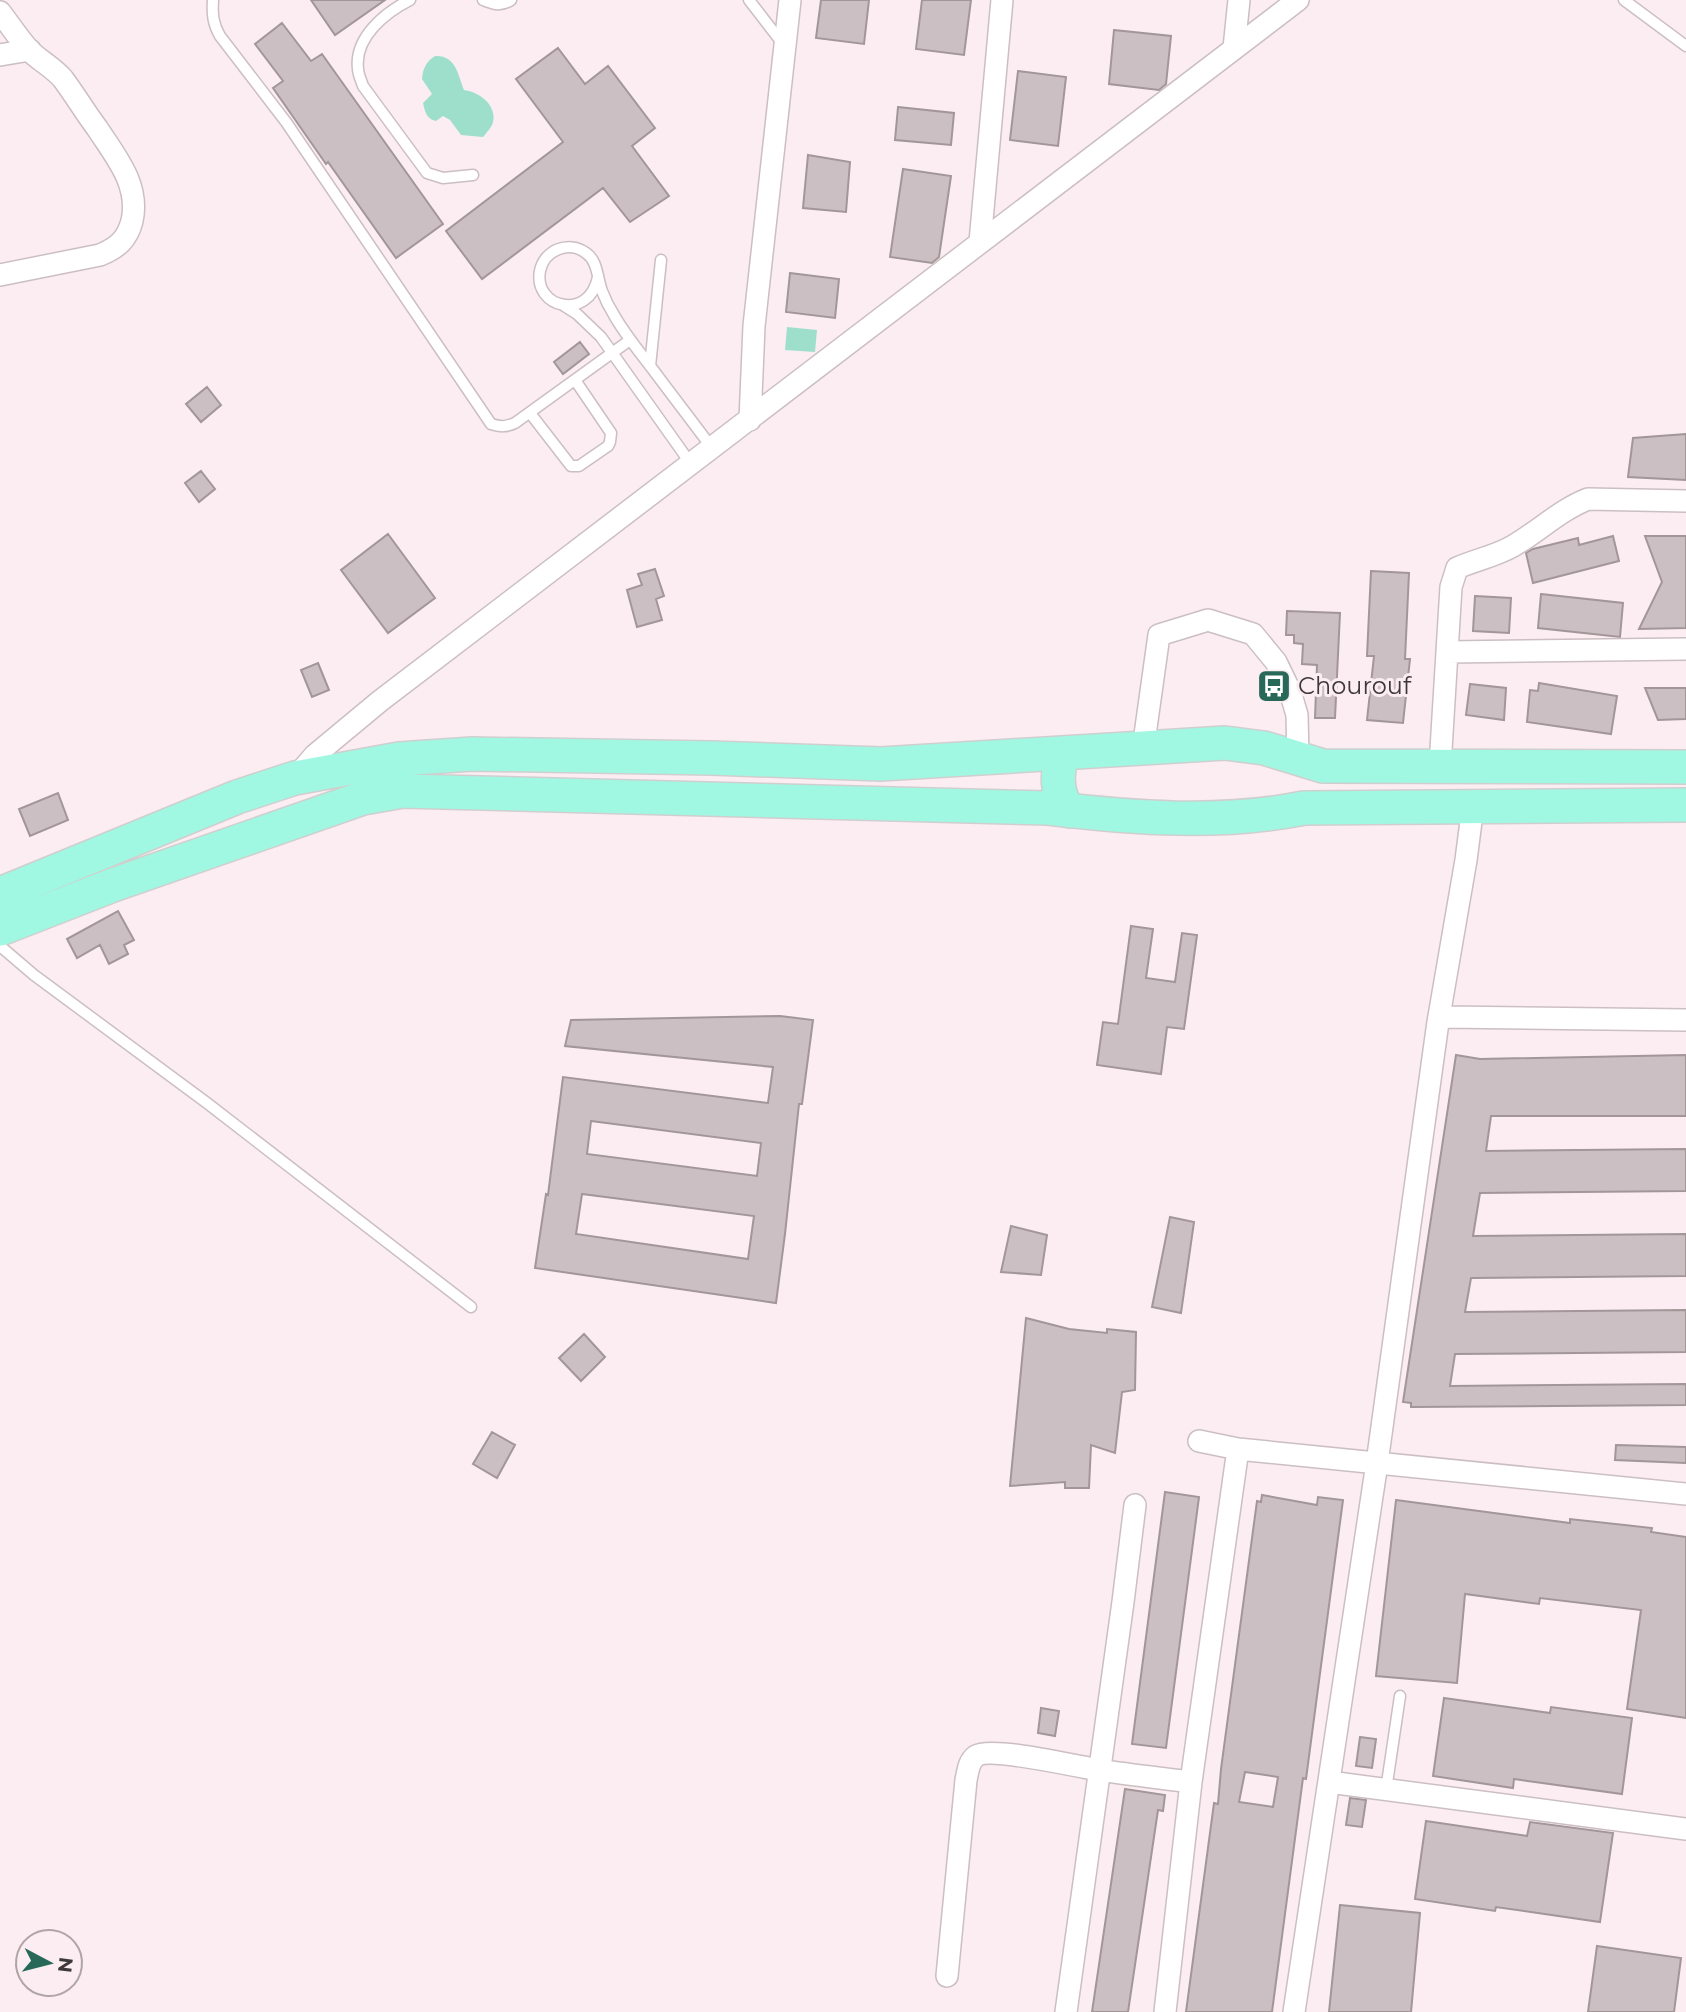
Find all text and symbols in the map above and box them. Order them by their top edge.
bus stop icon: Chourouf [1255,667,1293,705]
place label: Chourouf [1298,671,1412,700]
north arrow [14,1928,84,1998]
text: N [53,1956,78,1974]

